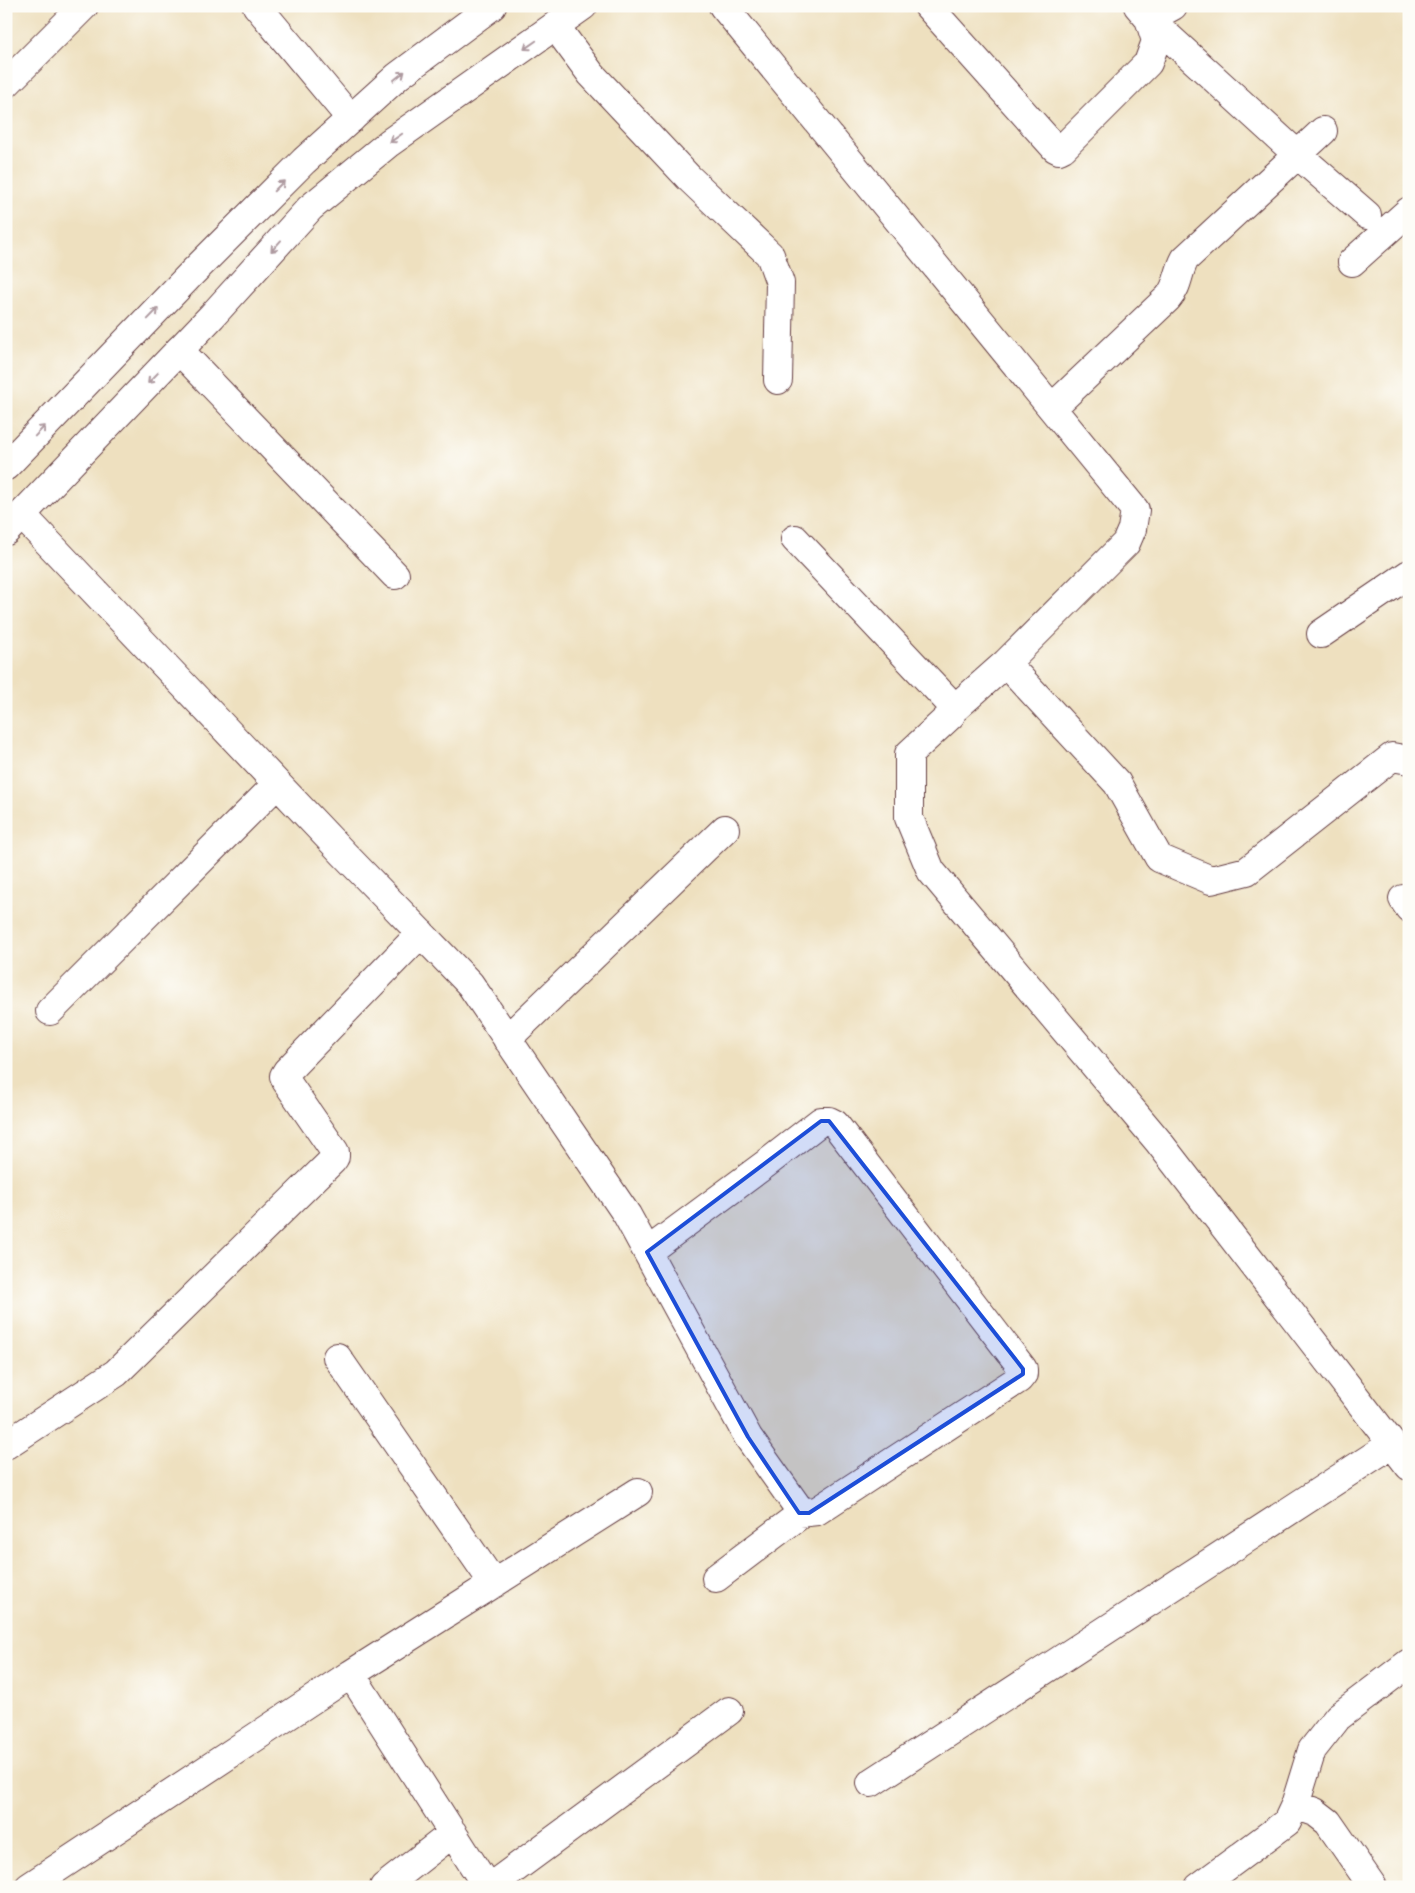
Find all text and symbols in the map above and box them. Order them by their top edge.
one-way arrow [523,40,537,50]
one-way arrow [392,70,405,81]
one-way arrow [389,133,403,143]
one-way arrow [273,180,285,192]
one-way arrow [270,239,282,252]
one-way arrow [146,308,158,320]
one-way arrow [147,371,159,384]
one-way arrow [34,425,46,437]

